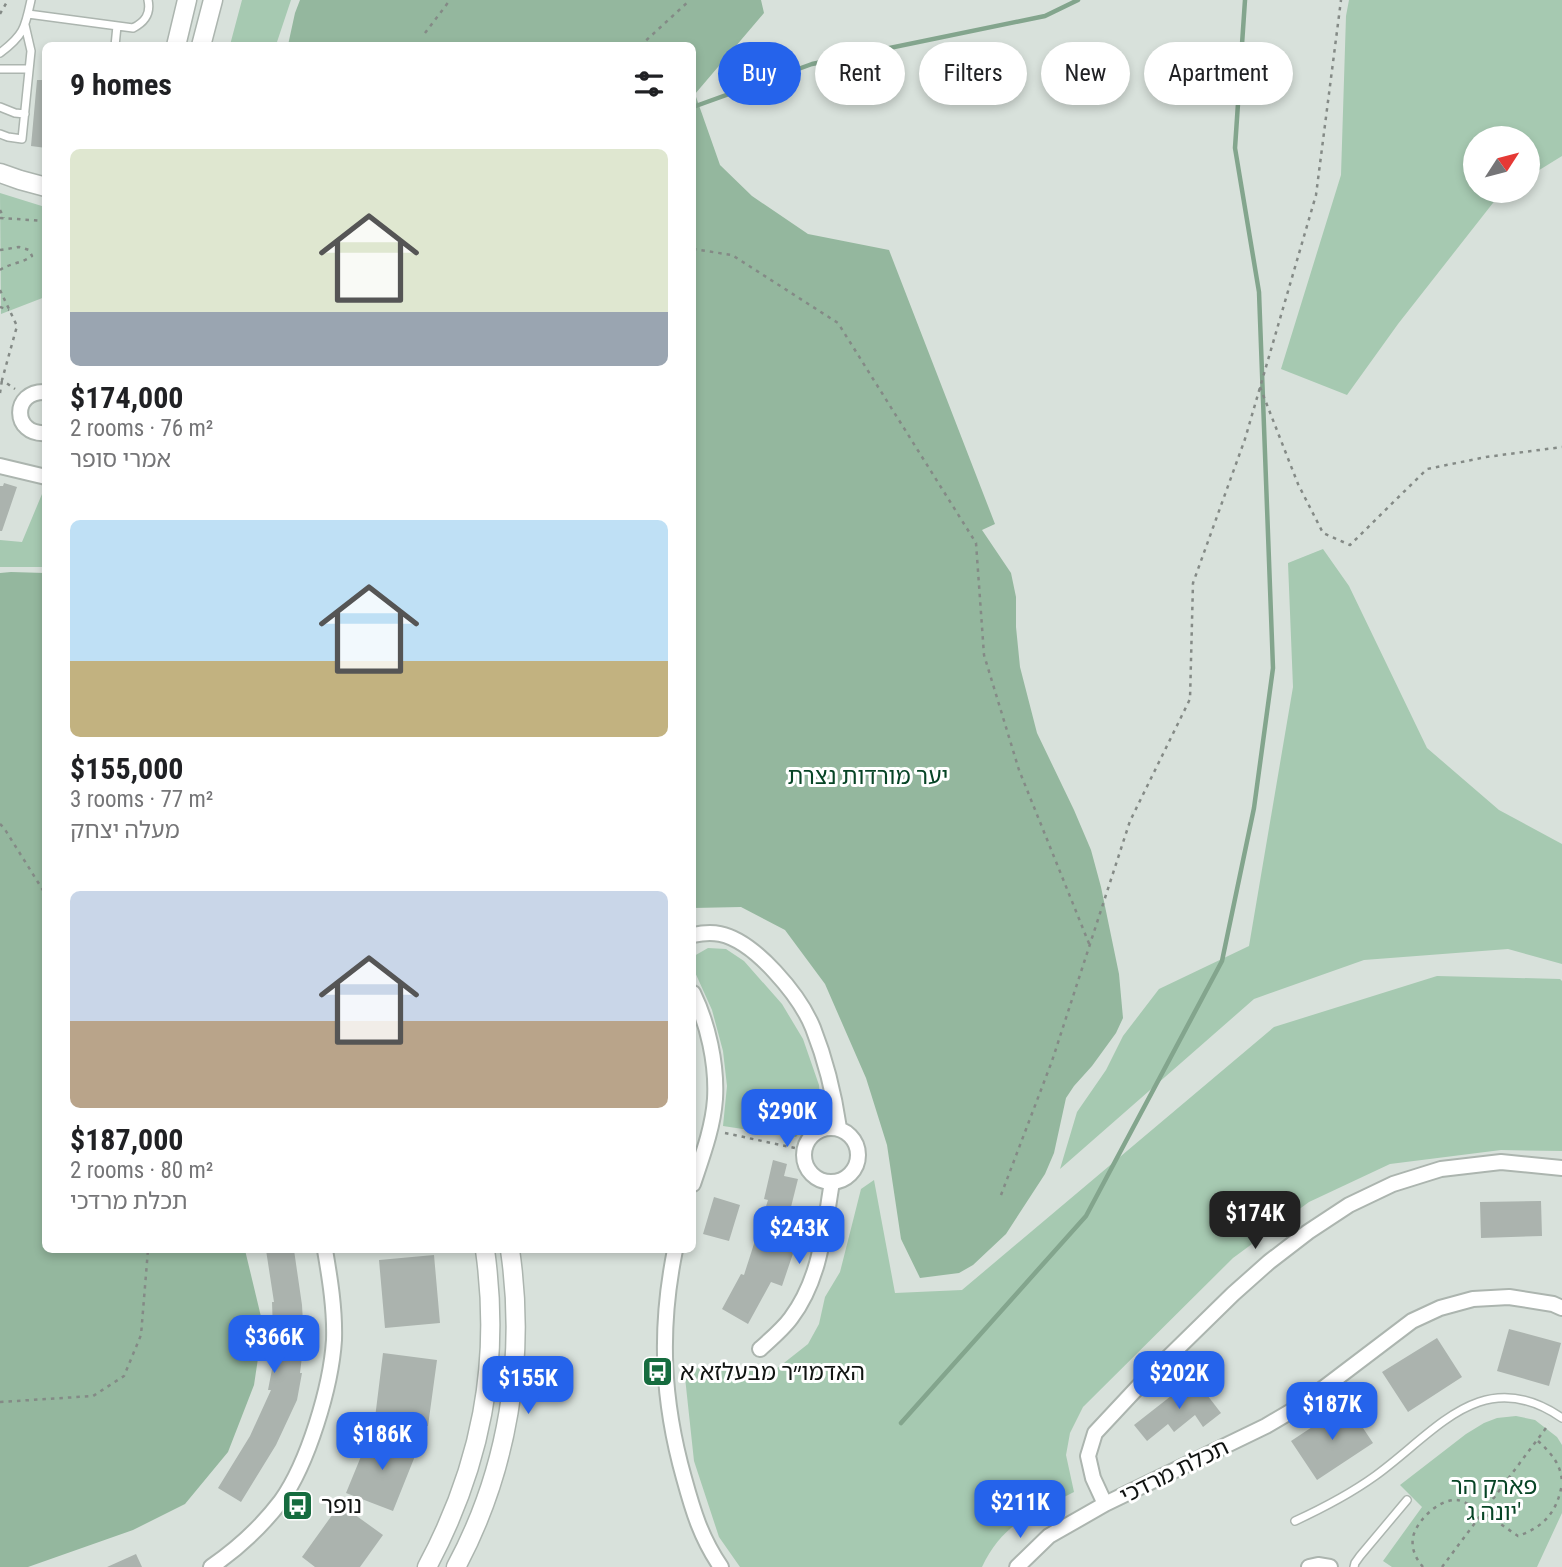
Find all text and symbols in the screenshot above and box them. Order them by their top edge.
chip: Buy [718,42,801,105]
chip: Rent [815,42,905,105]
chip: Filters [919,42,1027,105]
chip: New [1041,42,1130,105]
chip: Apartment [1144,42,1293,105]
icon: filters [630,65,668,103]
text: 9 homes [70,67,172,102]
north arrow [1463,126,1540,203]
map controls [1463,126,1540,203]
icon: home [306,195,432,321]
text: $174,000 [70,380,183,415]
text: 2 rooms · 76 m² [70,415,213,442]
text: אמרי סופר [70,446,171,473]
icon: home [306,566,432,692]
text: $155,000 [70,751,183,786]
park label: יער מורדות נצרת [788,763,948,790]
text: 3 rooms · 77 m² [70,786,213,813]
text: מעלה יצחק [70,817,180,844]
icon: home [306,937,432,1063]
pin: $290K [738,1090,836,1149]
text: $290K [757,1098,817,1125]
text: $187,000 [70,1122,183,1157]
text: 2 rooms · 80 m² [70,1157,213,1184]
text: תכלת מרדכי [70,1188,188,1215]
pin: $174K [1206,1192,1304,1251]
text: $174K [1225,1200,1285,1227]
pin: $243K [750,1206,848,1266]
text: $243K [769,1215,829,1242]
pin: $366K [225,1316,323,1375]
text: $366K [244,1324,304,1351]
pin: $202K [1130,1352,1228,1411]
bus stop icon: האדמו״ר מבעלזא א [640,1355,674,1389]
pin: $155K [479,1356,577,1416]
place label: האדמו״ר מבעלזא א [680,1359,865,1386]
text: $202K [1149,1360,1209,1387]
text: $155K [498,1365,558,1392]
pin: $187K [1283,1382,1381,1442]
text: $187K [1302,1391,1362,1418]
pin: $186K [333,1412,431,1472]
text: $186K [352,1421,412,1448]
street label: תכלת מרדכי [1115,1434,1233,1509]
park label: פארק הר יונה ג' [1451,1473,1537,1526]
pin: $211K [971,1480,1069,1540]
bus stop icon: נופר [281,1488,315,1522]
text: $211K [990,1489,1050,1516]
place label: נופר [321,1492,362,1519]

